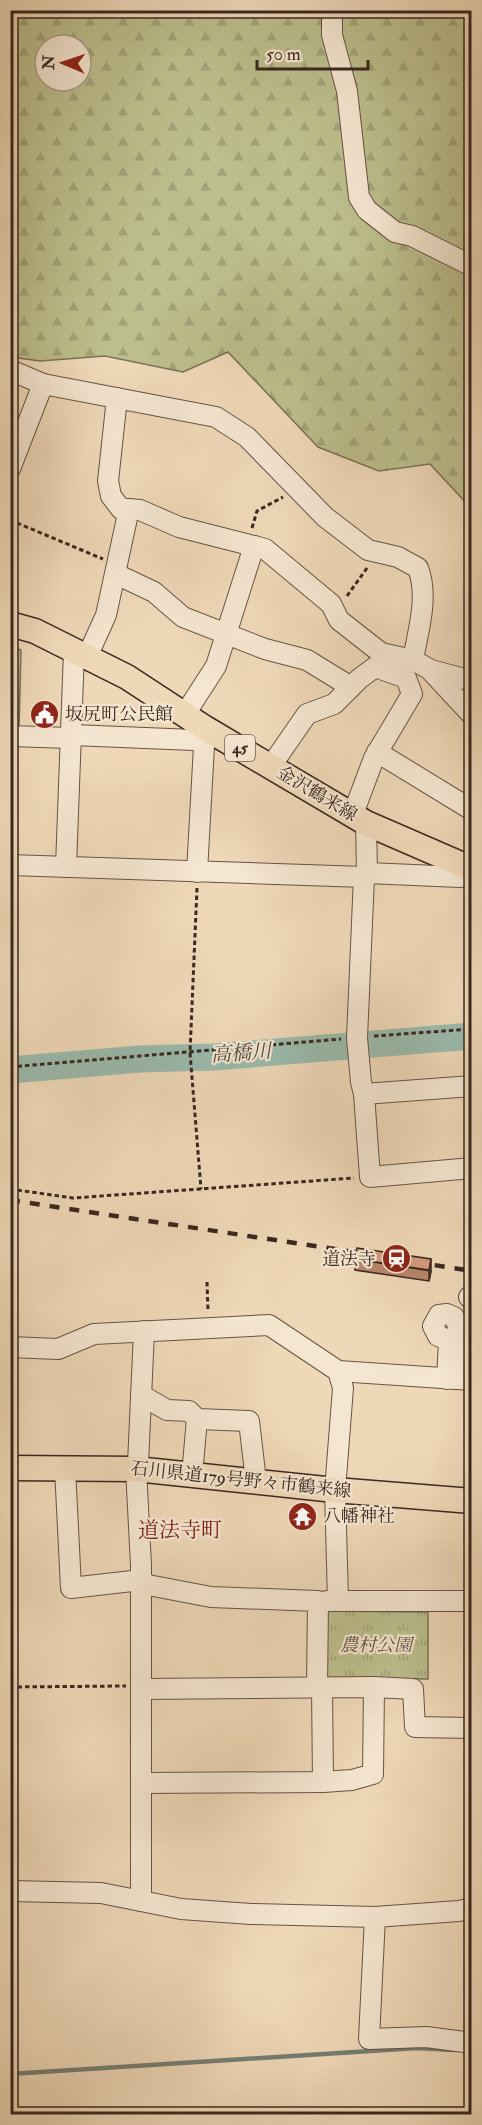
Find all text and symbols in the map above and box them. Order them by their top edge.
north arrow [33,33,93,93]
scale bar [257,33,368,71]
text: 50 m [266,43,301,66]
text: N [39,54,59,71]
public building icon: 坂尻町公民館 [28,698,60,730]
place label: 坂尻町公民館 [65,703,173,726]
road number: 45 [225,735,255,761]
street label: 金沢鶴来線 [273,761,361,827]
water label: 高橋川 [210,1038,274,1068]
station icon: 道法寺 [381,1243,413,1275]
place label: 道法寺 [322,1248,376,1271]
street label: 石川県道179号野々市鶴来線 [129,1457,353,1503]
temple icon: 八幡神社 [286,1500,318,1532]
place label: 八幡神社 [323,1505,395,1528]
district label: 道法寺町 [138,1517,222,1544]
park label: 農村公園 [340,1634,415,1657]

